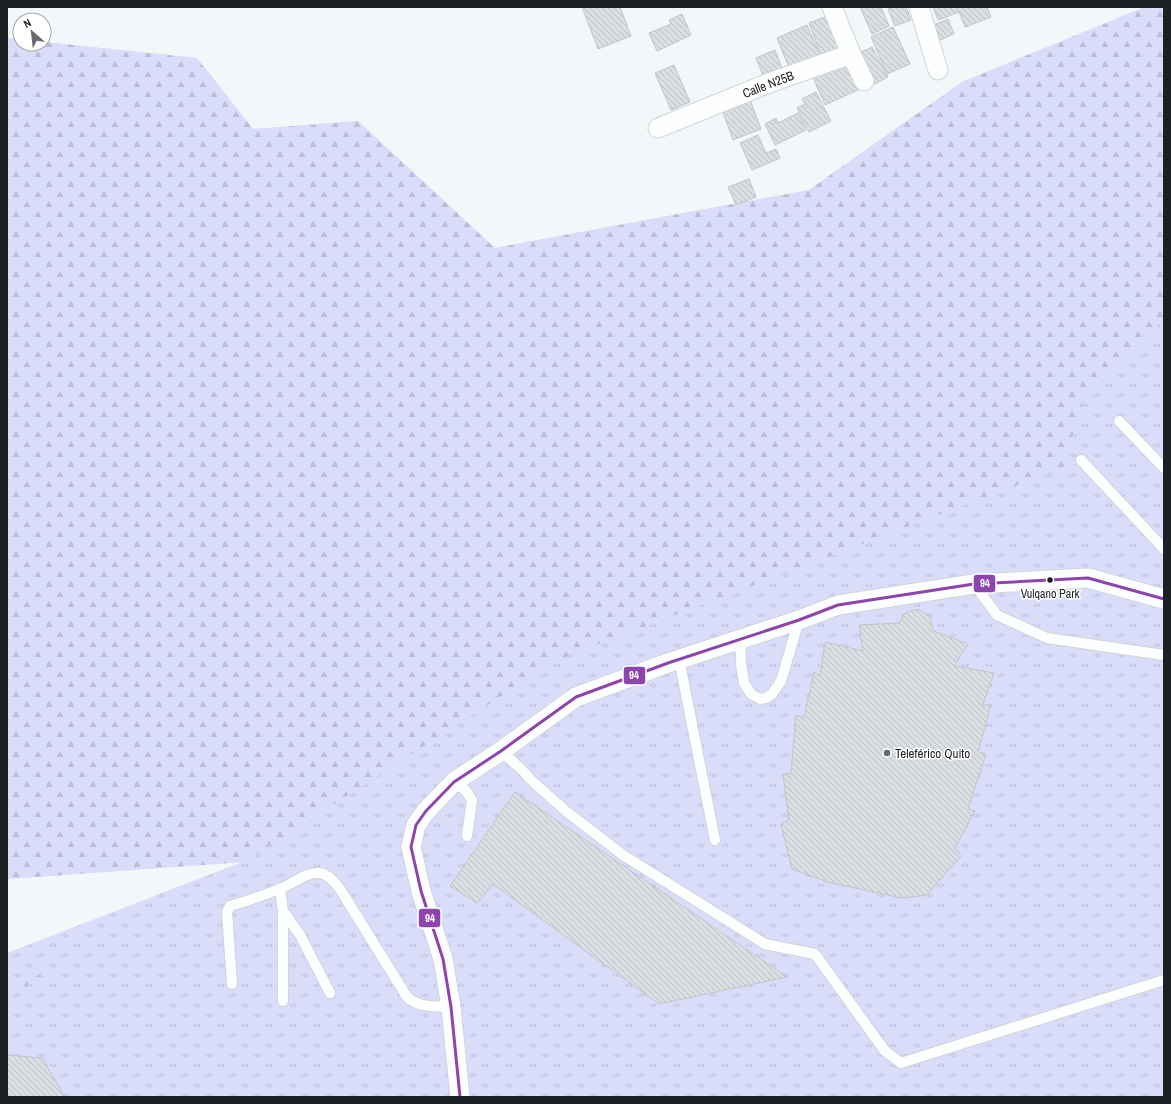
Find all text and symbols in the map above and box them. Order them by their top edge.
north arrow [12,12,52,52]
text: N [21,15,33,31]
street label: Calle N25B [740,67,796,102]
line badge: 94 [973,574,996,593]
marker: Vulqano Park [1045,575,1055,585]
text: 94 [980,576,990,590]
place label: Vulqano Park [1021,586,1079,602]
line badge: 94 [623,666,646,685]
text: 94 [629,668,639,682]
place label: Teleférico Quito [895,745,970,762]
marker: Teleférico Quito [882,748,892,758]
line badge: 94 [418,908,441,928]
text: 94 [425,911,435,925]

